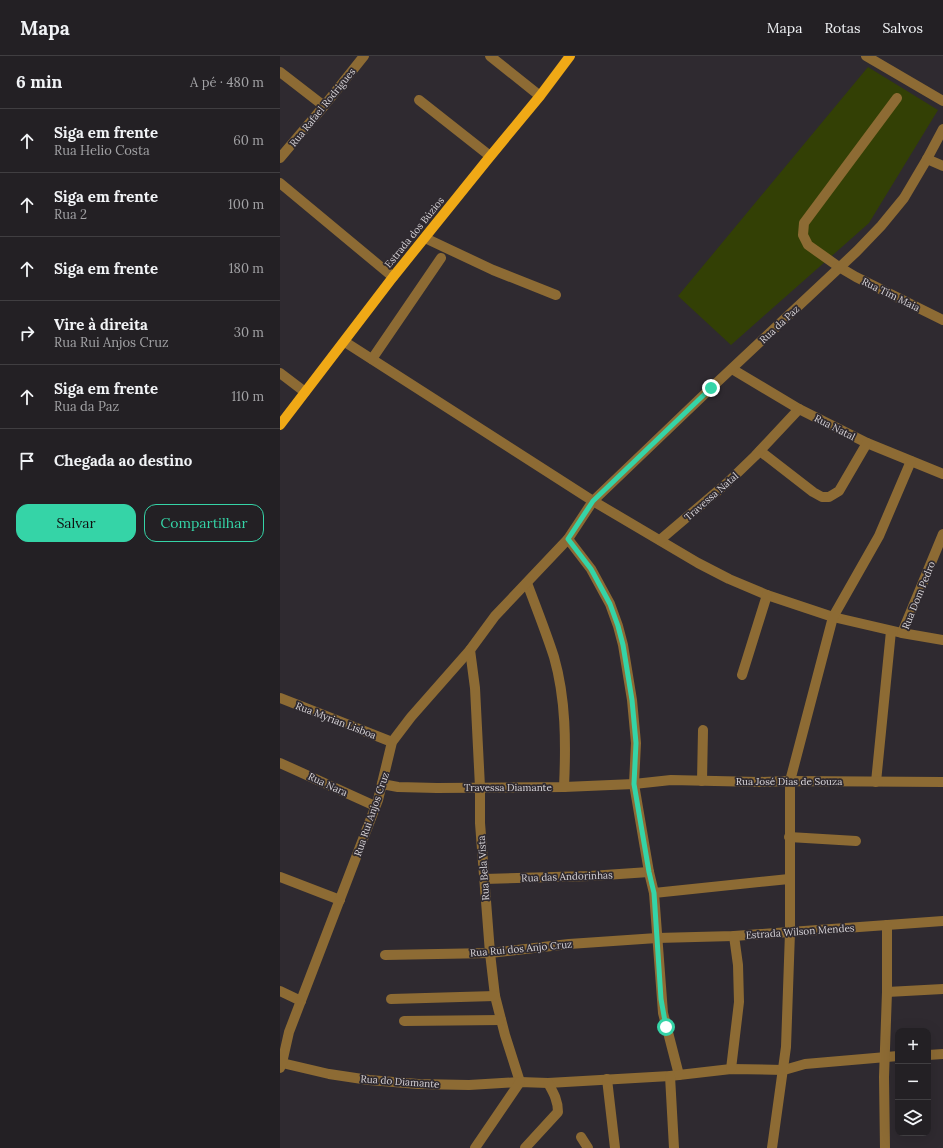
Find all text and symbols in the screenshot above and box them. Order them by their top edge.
text: Mapa [20,16,70,40]
text: Mapa [767,19,802,37]
text: Rotas [824,19,860,37]
text: Salvos [882,19,923,37]
street label: Rua Rafael Rodrigues [287,65,358,149]
text: 6 min [16,71,62,93]
text: A pé · 480 m [190,74,264,91]
text: Siga em frente [54,123,158,142]
icon: ahead [16,130,38,152]
text: 60 m [233,132,264,149]
text: Rua Helio Costa [54,142,150,159]
text: Siga em frente [54,187,158,206]
icon: ahead [16,194,38,216]
street label: Estrada dos Búzios [382,194,447,270]
text: 100 m [228,196,264,213]
text: Rua 2 [54,206,87,223]
icon: ahead [16,258,38,280]
text: Siga em frente [54,259,158,278]
text: 180 m [229,260,264,277]
street label: Rua Tim Maia [860,275,922,314]
street label: Rua da Paz [757,303,802,346]
text: Vire à direita [54,315,148,334]
icon: right [16,322,38,344]
text: 30 m [234,324,264,341]
text: Rua Rui Anjos Cruz [54,334,169,351]
text: Siga em frente [54,379,158,398]
route end [702,379,720,397]
icon: ahead [16,386,38,408]
text: 110 m [231,388,264,405]
text: Rua da Paz [54,398,119,415]
street label: Rua Natal [812,412,858,443]
icon: arrive [16,450,38,472]
text: Chegada ao destino [54,451,192,470]
street label: Travessa Natal [682,469,741,523]
button: Salvar [16,504,136,542]
button: Compartilhar [144,504,264,542]
street label: Rua Dom Pedro [899,559,938,631]
street label: Rua Myrian Lisboa [294,699,378,742]
street label: Rua Nara [306,770,350,799]
street label: Rua Rui Anjos Cruz [351,770,392,858]
street label: Rua José Dias de Souza [736,775,842,788]
street label: Travessa Diamante [464,781,552,794]
street label: Rua Bela Vista [475,835,492,901]
street label: Rua das Andorinhas [521,868,613,885]
street label: Estrada Wilson Mendes [745,921,855,942]
street label: Rua Rui dos Anjo Cruz [469,938,573,959]
route start [657,1018,675,1036]
map controls [895,1028,931,1136]
button: + [895,1028,931,1064]
button: − [895,1064,931,1100]
street label: Rua do Diamante [360,1072,441,1091]
button: layers [895,1100,931,1136]

